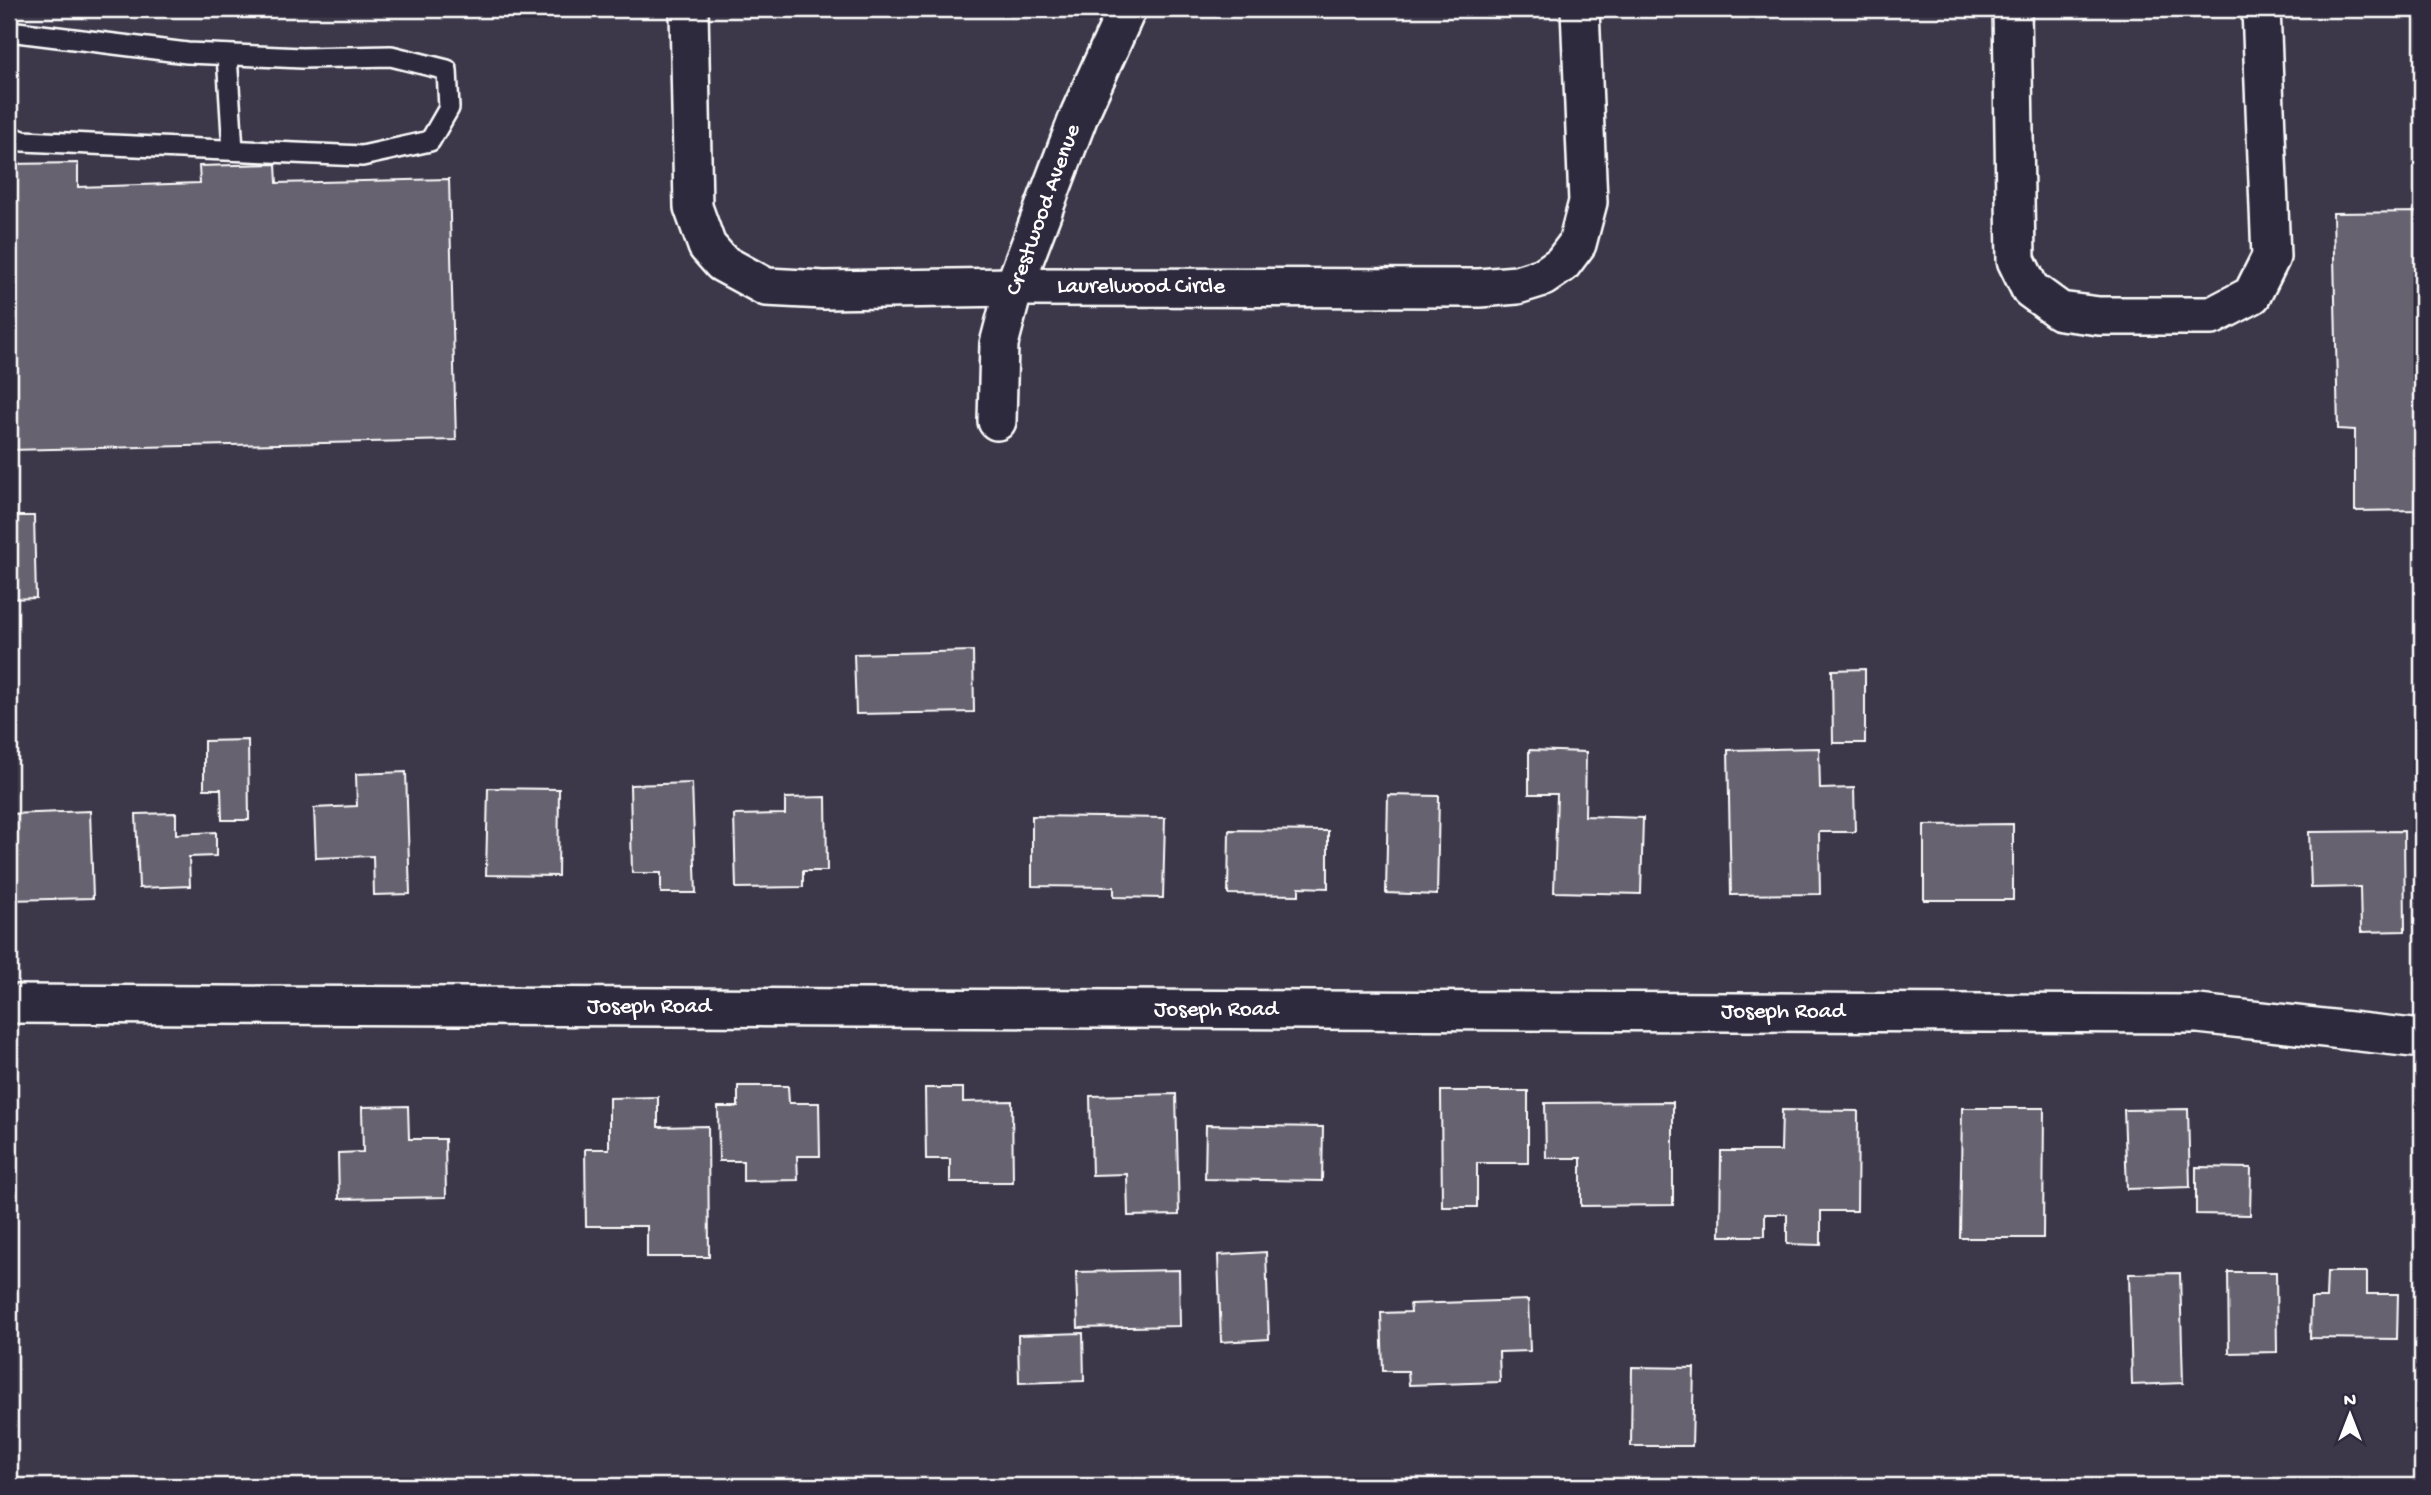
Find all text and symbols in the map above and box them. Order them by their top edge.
street label: Crestwood Avenue [1001,120,1088,299]
street label: Laurelwood Circle [1057,274,1226,301]
street label: Joseph Road [587,994,712,1021]
street label: Joseph Road [1154,997,1279,1024]
street label: Joseph Road [1721,999,1846,1026]
north arrow [2316,1380,2386,1450]
text: N [2344,1390,2356,1413]

